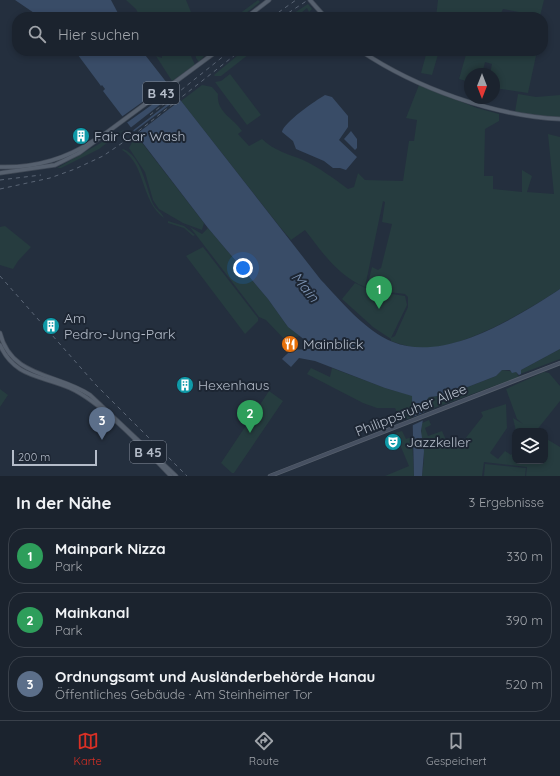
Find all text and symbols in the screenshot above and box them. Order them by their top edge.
search box [12,12,548,56]
icon: search [26,23,48,45]
text: Hier suchen [58,25,139,44]
north arrow [464,68,500,104]
road number: B 43 [143,82,179,104]
building icon: Fair Car Wash [71,126,91,146]
place label: Fair Car Wash [94,127,186,145]
your location [233,258,253,278]
water label: Main [287,268,323,306]
pin: 1 [366,276,392,309]
place label: Am Pedro-Jung-Park [64,309,176,343]
building icon: Am Pedro-Jung-Park [41,316,61,336]
restaurant icon: Mainblick [280,334,300,354]
place label: Mainblick [303,335,364,353]
building icon: Hexenhaus [175,375,195,395]
place label: Hexenhaus [198,376,269,394]
street label: Philippsruher Allee [353,379,469,441]
pin: 2 [237,400,263,433]
pin: 3 [89,407,115,440]
map controls [512,428,548,464]
button: layers [512,428,548,464]
theatre icon: Jazzkeller [383,432,403,452]
place label: Jazzkeller [406,433,471,451]
road number: B 45 [130,441,166,463]
scale bar [12,448,97,467]
text: 200 m [18,450,50,464]
text: In der Nähe [16,492,112,513]
text: 3 Ergebnisse [469,494,544,510]
text: Mainpark Nizza [55,539,166,558]
text: 1 [27,548,33,564]
text: 330 m [506,548,543,564]
text: Park [55,558,83,574]
text: Mainkanal [55,603,130,622]
text: 2 [26,612,34,628]
text: 390 m [506,612,543,628]
text: Park [55,622,83,638]
text: Ordnungsamt und Ausländerbehörde Hanau [55,667,375,686]
text: 3 [27,676,33,692]
text: 520 m [506,676,543,692]
text: Öffentliches Gebäude · Am Steinheimer Tor [55,686,312,702]
tab: Karte [74,730,102,768]
tab: Route [249,730,279,768]
tab: Gespeichert [426,730,486,768]

